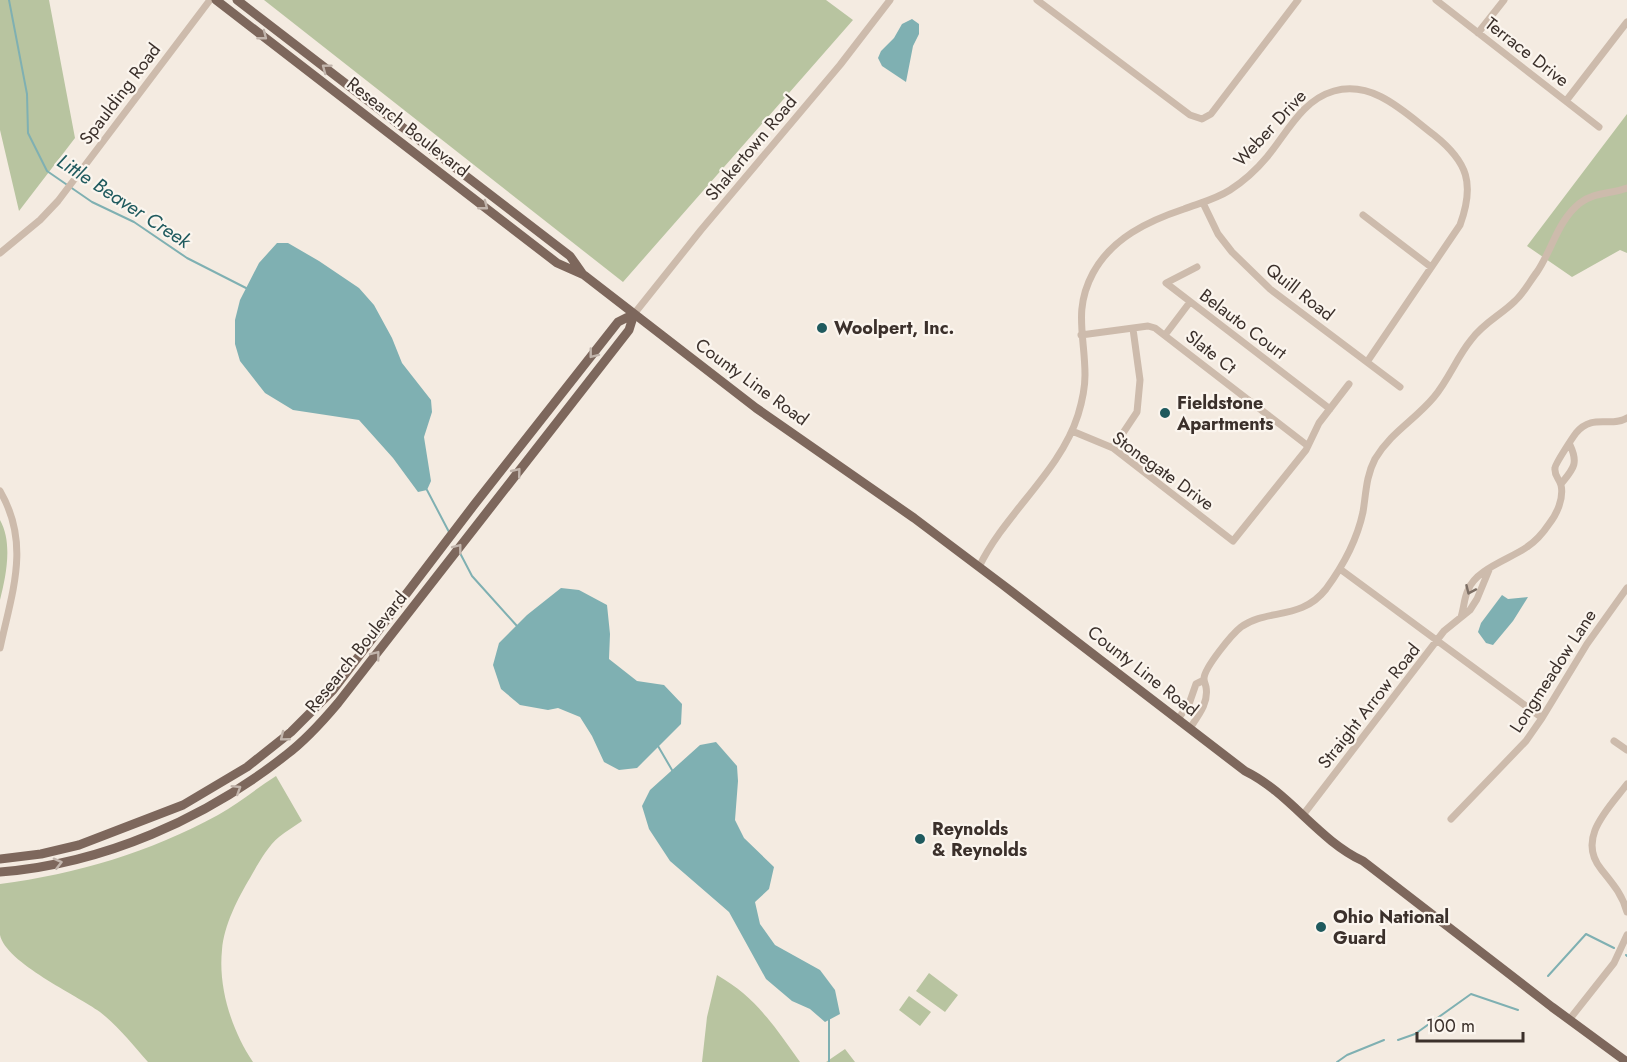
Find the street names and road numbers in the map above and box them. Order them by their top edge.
street label: Terrace Drive [1480,11,1574,93]
street label: Spaulding Road [73,38,167,150]
street label: Research Boulevard [341,71,475,183]
street label: Weber Drive [1227,84,1313,172]
street label: Shakertown Road [699,90,803,206]
street label: Quill Road [1260,257,1340,327]
street label: Belauto Court [1194,283,1293,366]
street label: Slate Ct [1180,324,1243,381]
street label: County Line Road [690,332,814,432]
street label: Stonegate Drive [1107,425,1219,517]
street label: Research Boulevard [299,586,413,718]
street label: Longmeadow Lane [1503,604,1603,738]
street label: County Line Road [1082,619,1204,723]
street label: Straight Arrow Road [1312,638,1426,774]

